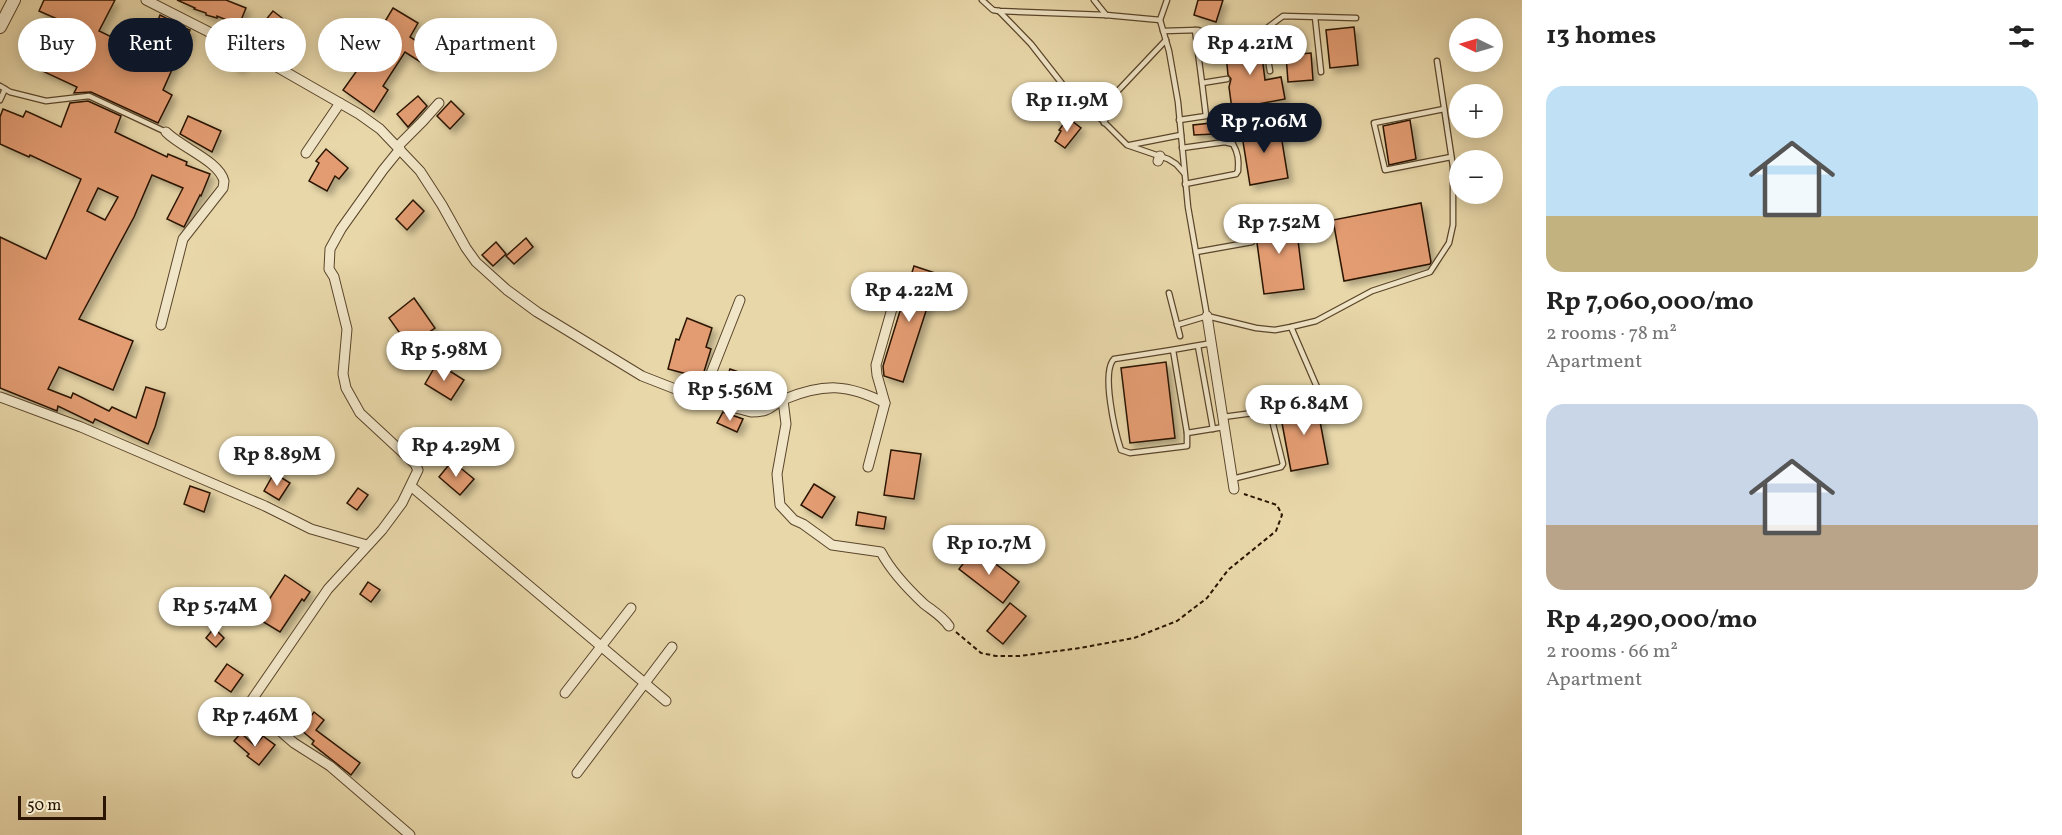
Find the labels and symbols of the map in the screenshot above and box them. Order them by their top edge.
north arrow [1449,18,1503,72]
pin: Rp 4.21M [1188,25,1312,76]
pin: Rp 11.9M [1005,82,1129,133]
pin: Rp 7.06M [1202,103,1326,154]
pin: Rp 7.52M [1217,204,1341,255]
pin: Rp 4.22M [847,272,971,323]
pin: Rp 5.98M [382,331,506,382]
pin: Rp 5.56M [668,371,792,422]
pin: Rp 6.84M [1242,385,1366,436]
pin: Rp 4.29M [394,427,518,478]
pin: Rp 8.89M [215,436,339,487]
pin: Rp 10.7M [927,525,1051,576]
pin: Rp 5.74M [153,587,277,638]
pin: Rp 7.46M [193,697,317,748]
scale bar [18,793,106,820]

